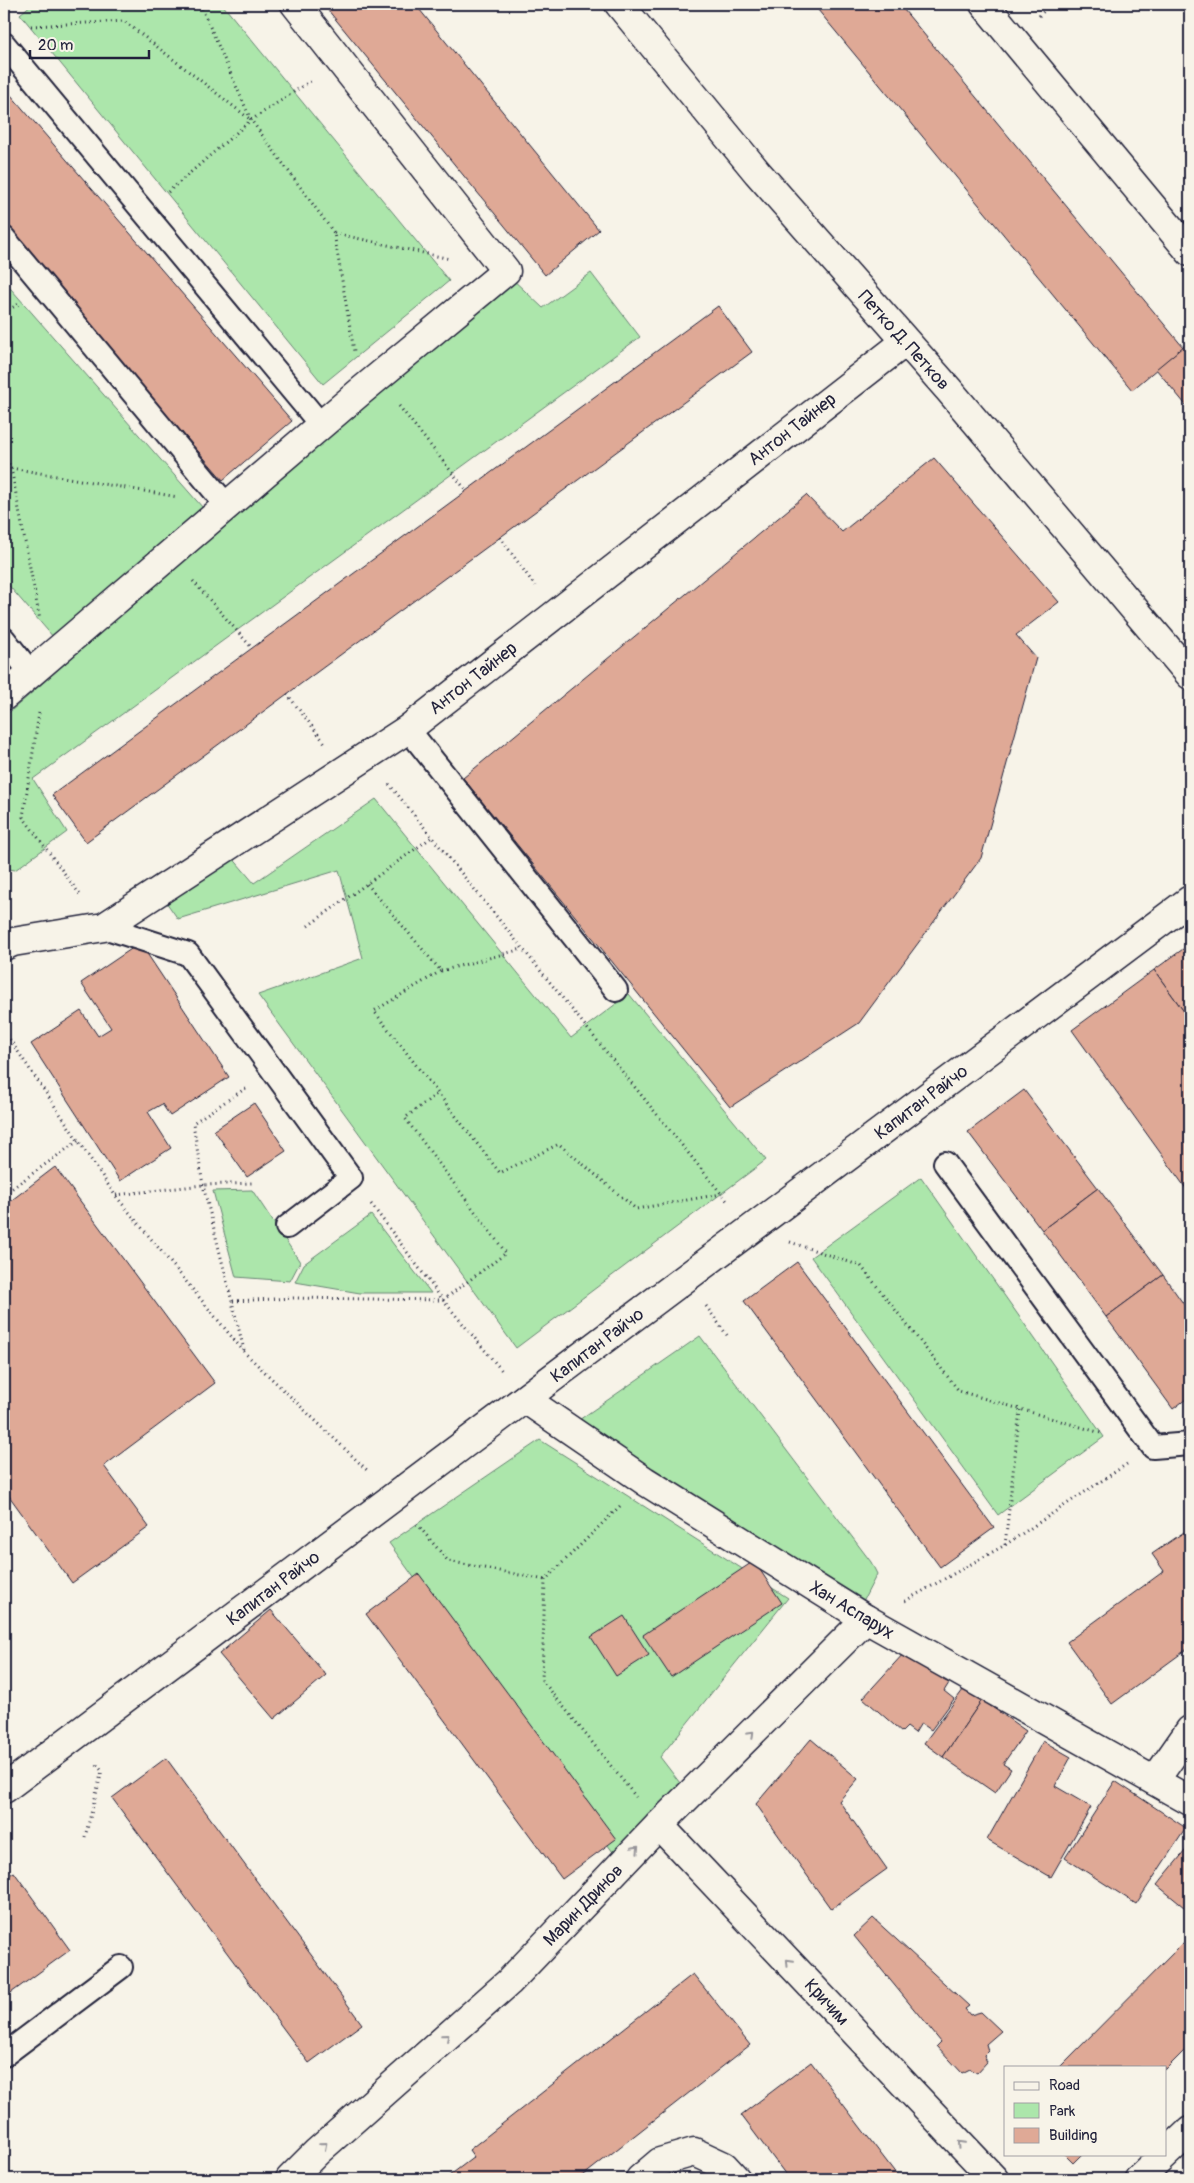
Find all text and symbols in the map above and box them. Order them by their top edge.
scale bar [30,28,149,60]
text: 20 m [38,36,73,55]
street label: Петко Д. Петков [853,286,955,395]
street label: Антон Тайнер [744,388,841,471]
street label: Антон Тайнер [425,637,522,720]
street label: Капитан Райчо [870,1060,973,1145]
street label: Капитан Райчо [546,1303,649,1388]
street label: Капитан Райчо [222,1546,325,1631]
street label: Хан Аспарух [805,1576,898,1645]
one-way arrow [745,1731,754,1740]
one-way arrow [630,1846,639,1855]
street label: Марин Дринов [538,1859,628,1951]
one-way arrow [786,1959,795,1968]
street label: Кричим [799,1974,854,2031]
one-way arrow [441,2034,450,2043]
legend [1004,2066,1166,2156]
text: Road [1049,2076,1080,2095]
text: Park [1049,2102,1076,2121]
text: Building [1049,2126,1097,2145]
one-way arrow [958,2141,967,2150]
one-way arrow [319,2142,328,2151]

